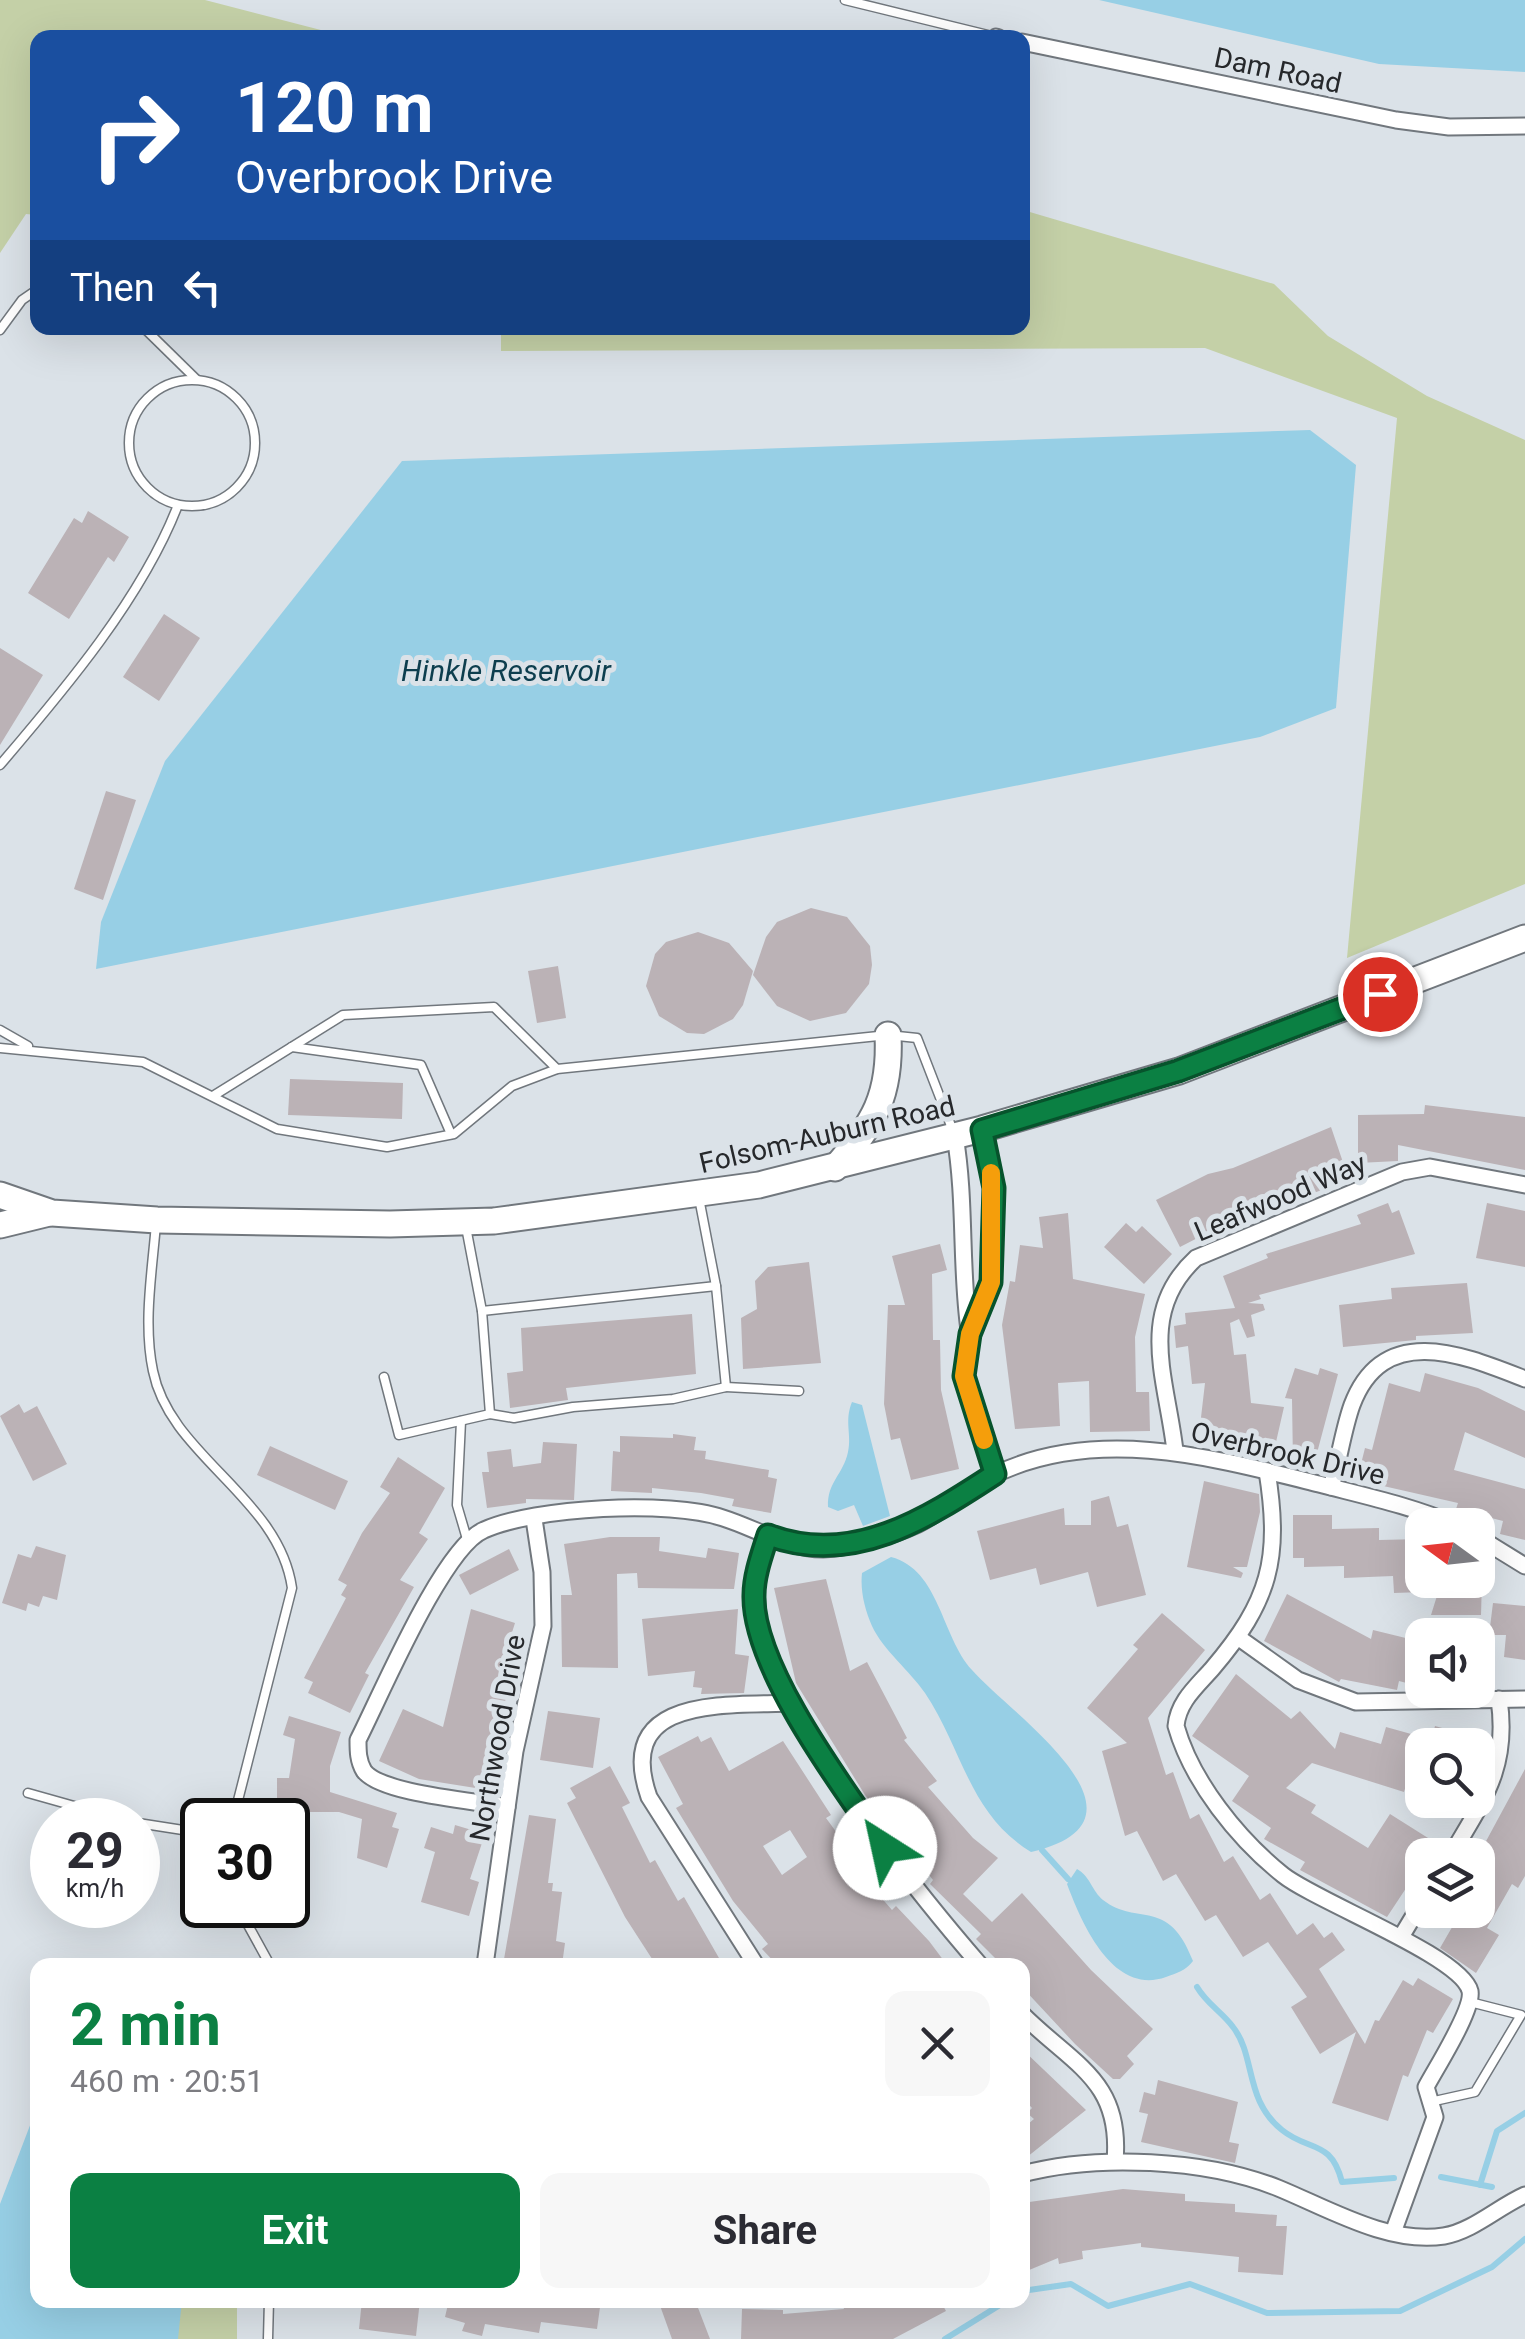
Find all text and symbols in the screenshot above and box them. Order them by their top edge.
street label: Dam Road [1211,41,1345,100]
text: 120 m [235,67,434,149]
icon: right [70,70,200,200]
text: Overbrook Drive [235,151,553,204]
icon: left [175,260,230,315]
text: Then [70,266,155,310]
water label: Hinkle Reservoir [401,653,612,688]
pin [1338,952,1423,1037]
icon: arrive [1353,967,1408,1022]
street label: Folsom-Auburn Road [696,1089,958,1180]
street label: Leafwood Way [1189,1146,1371,1248]
street label: Overbrook Drive [1188,1415,1388,1492]
north arrow [1405,1508,1495,1598]
map controls [1405,1508,1495,1928]
button: sound [1405,1618,1495,1708]
street label: Northwood Drive [463,1632,532,1844]
button: search [1405,1728,1495,1818]
position arrow [833,1796,937,1900]
speed limit sign: 30 [180,1798,310,1928]
text: 29 [66,1822,124,1880]
button: layers [1405,1838,1495,1928]
text: km/h [66,1874,124,1903]
text: 2 min [70,1989,221,2060]
button: close [885,1991,990,2096]
text: 460 m · 20:51 [70,2062,264,2100]
button: Exit [70,2173,520,2288]
button: Share [540,2173,990,2288]

